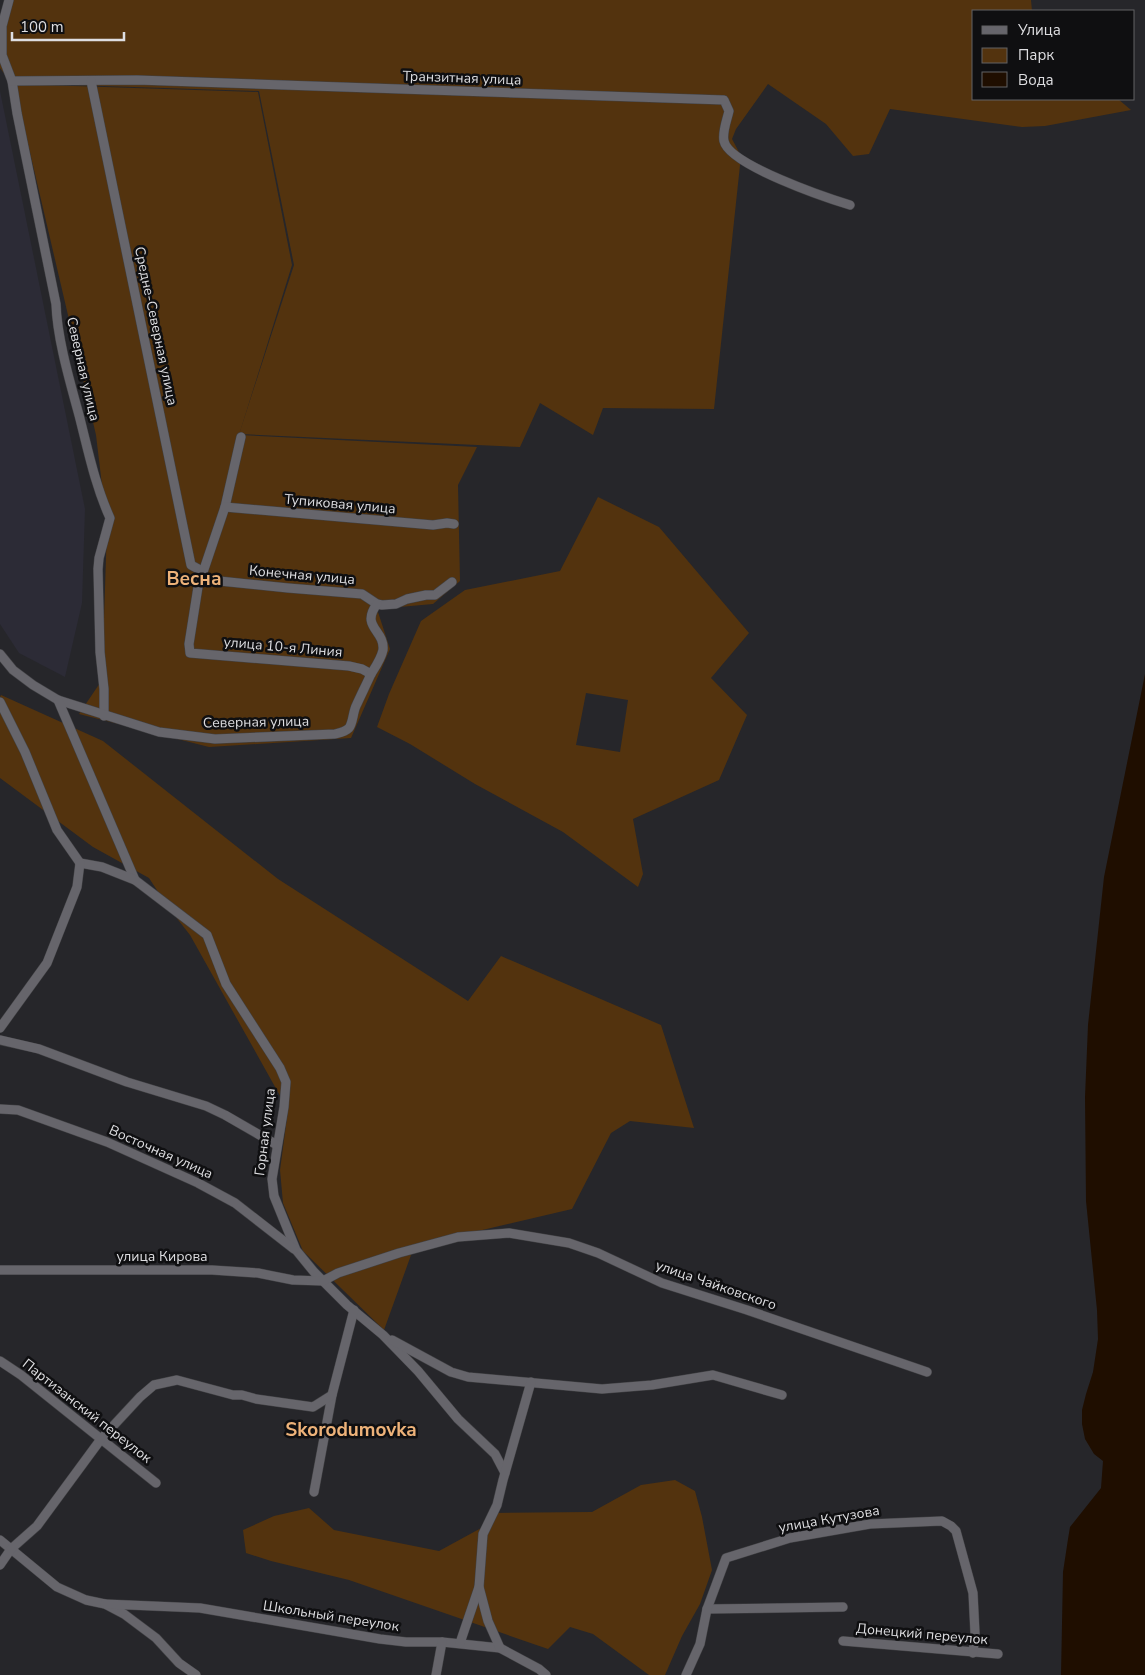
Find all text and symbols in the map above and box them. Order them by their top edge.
scale bar [12,10,125,42]
legend [972,10,1135,100]
text: 100 m [20,17,64,37]
text: Улица [1017,20,1061,40]
text: Парк [1018,45,1054,65]
street label: Транзитная улица [402,66,522,90]
text: Вода [1018,70,1054,90]
street label: Средне-Северная улица [130,245,182,407]
street label: Северная улица [62,315,104,423]
street label: Тупиковая улица [283,490,397,518]
street label: Конечная улица [248,561,356,589]
district label: Весна [166,566,222,592]
street label: улица 10-я Линия [223,632,343,662]
street label: Северная улица [203,712,309,732]
street label: Горная улица [250,1087,280,1177]
street label: Восточная улица [106,1121,216,1183]
street label: улица Кирова [116,1247,208,1266]
street label: улица Чайковского [653,1255,779,1315]
street label: Партизанский переулок [18,1354,156,1468]
district label: Skorodumovka [285,1417,417,1443]
street label: улица Кутузова [777,1501,881,1537]
street label: Школьный переулок [262,1596,401,1636]
street label: Донецкий переулок [855,1619,989,1649]

